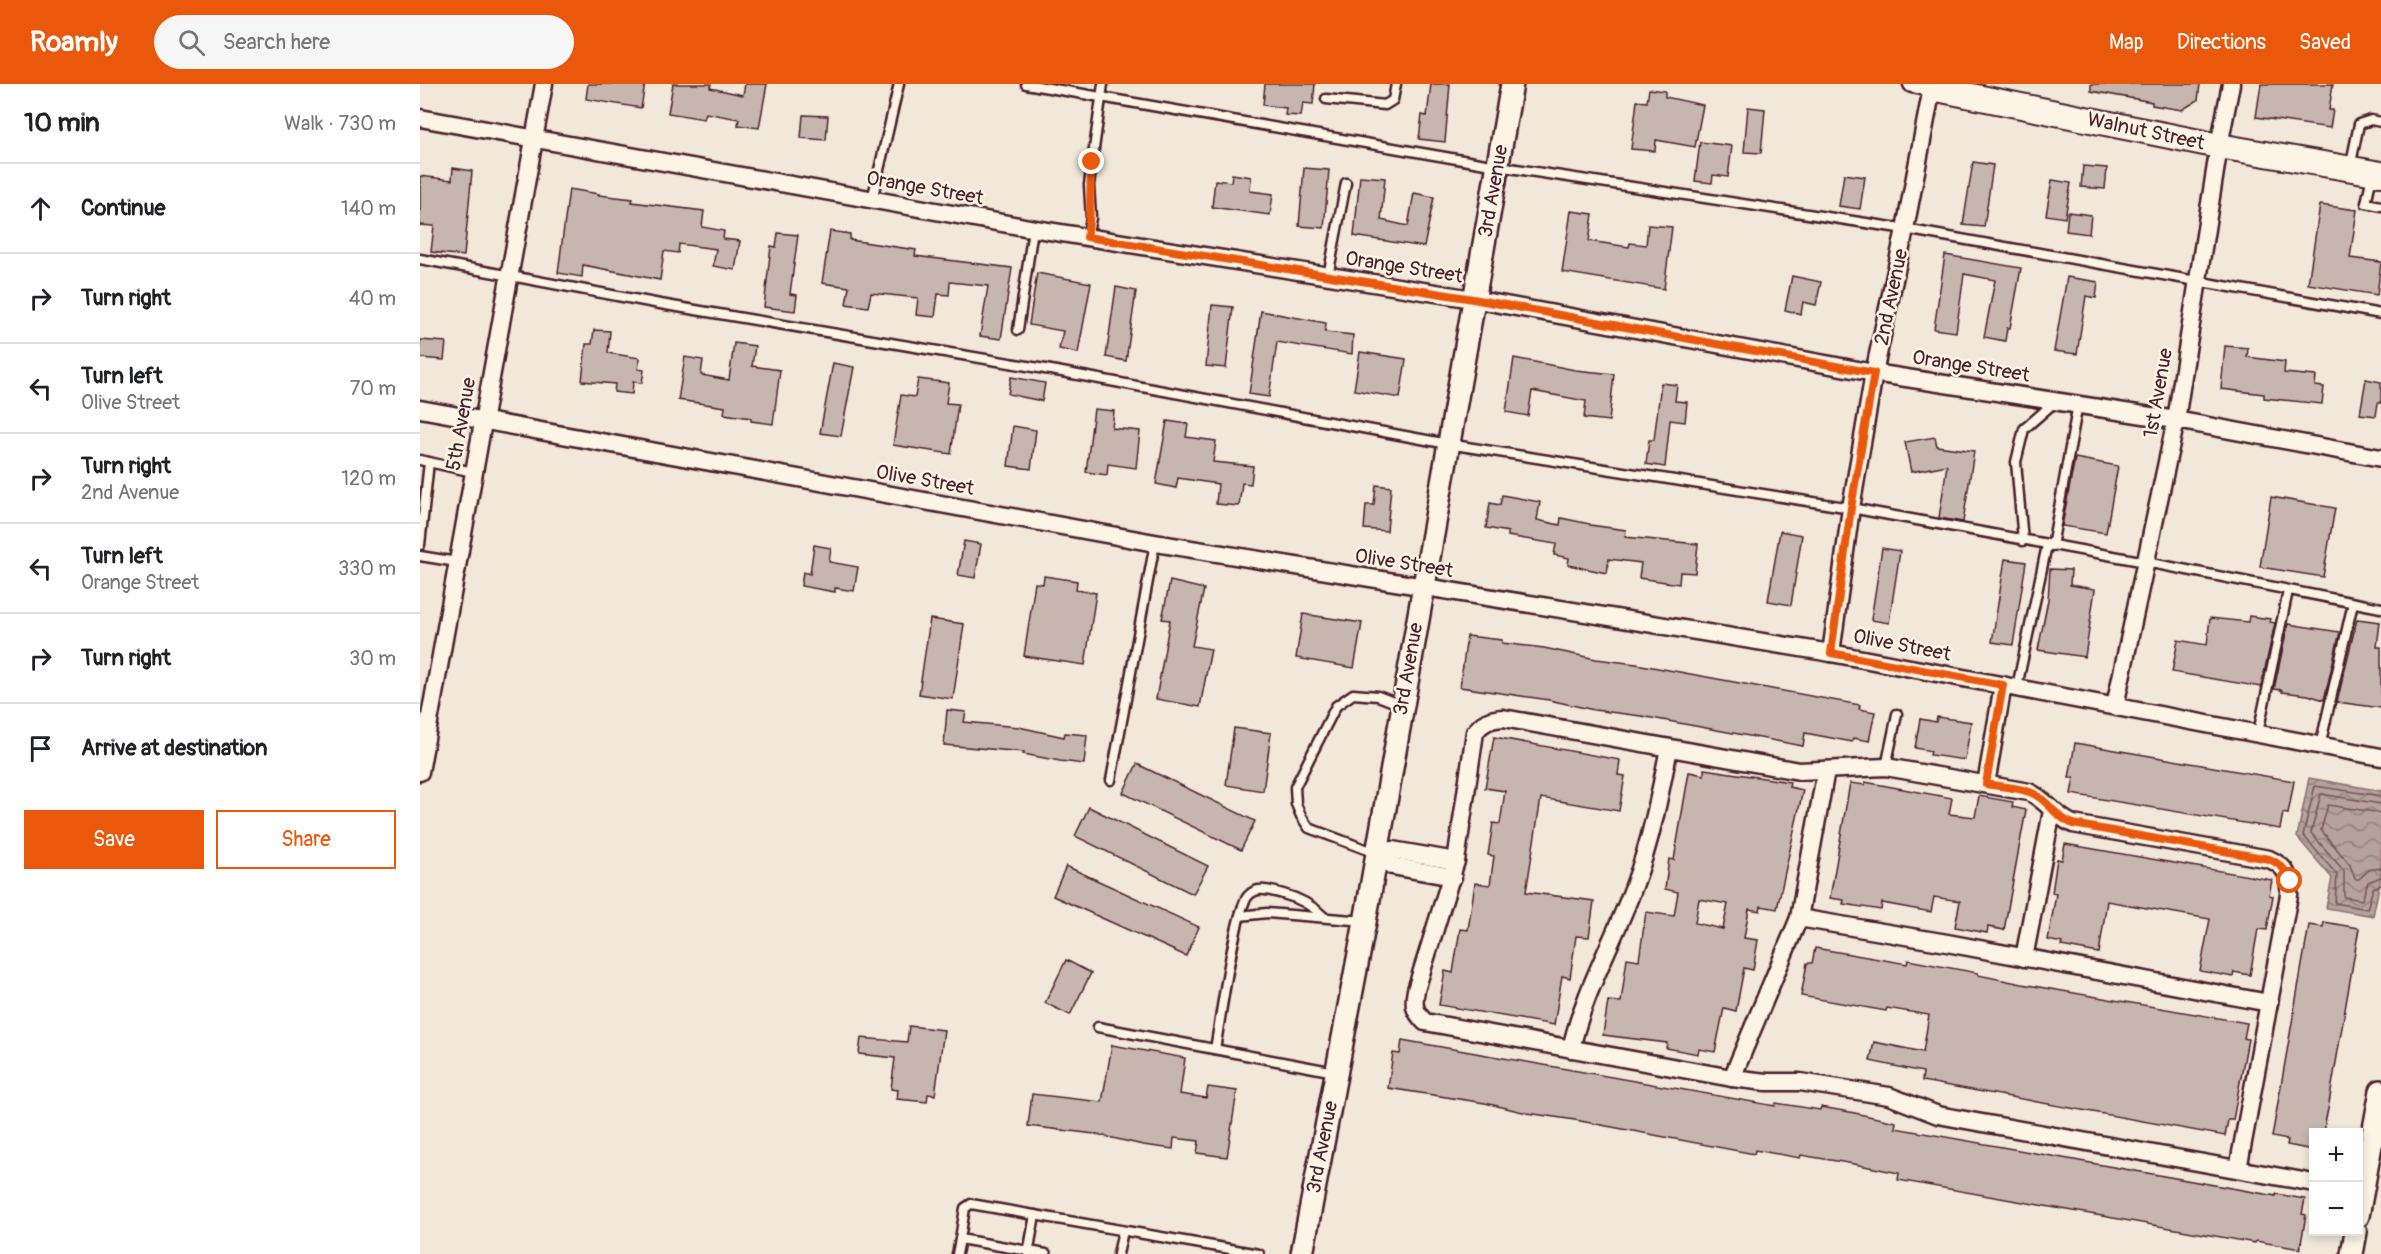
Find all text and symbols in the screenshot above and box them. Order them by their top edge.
search box [154,15,574,69]
text: Roamly [30,25,118,60]
icon: search [175,26,208,59]
text: Search here [223,28,330,56]
text: Map [2109,29,2144,56]
text: Directions [2177,29,2266,56]
text: Saved [2299,29,2351,56]
street label: Walnut Street [2085,106,2208,156]
text: 10 min [24,107,100,139]
text: Walk · 730 m [284,111,396,136]
street label: 3rd Avenue [1473,143,1513,239]
route end [1078,148,1104,174]
street label: Orange Street [865,165,986,211]
icon: ahead [24,192,57,225]
text: Continue [81,194,165,222]
text: 140 m [341,196,396,221]
street label: Orange Street [1344,245,1465,289]
street label: 2nd Avenue [1869,246,1913,348]
icon: right [24,282,57,315]
text: Turn right [81,284,171,312]
text: 40 m [349,286,396,311]
street label: Orange Street [1911,344,2032,388]
street label: 1st Avenue [2138,346,2178,440]
text: Turn left [81,362,163,390]
icon: left [24,372,57,405]
street label: 5th Avenue [441,375,482,473]
text: 70 m [350,376,396,401]
text: Olive Street [81,390,180,415]
text: Turn right [81,452,171,480]
street label: Olive Street [874,459,977,501]
icon: right [24,462,57,495]
text: 120 m [341,466,396,491]
text: 2nd Avenue [81,480,179,505]
text: Turn left [81,542,163,570]
street label: Olive Street [1353,543,1456,583]
icon: left [24,552,57,585]
text: 330 m [338,556,396,581]
text: Orange Street [81,570,199,595]
street label: 3rd Avenue [1388,621,1428,717]
street label: Olive Street [1851,623,1954,667]
icon: right [24,642,57,675]
text: Turn right [81,644,171,672]
text: 30 m [349,646,396,671]
icon: arrive [24,732,57,765]
text: Arrive at destination [81,734,267,762]
button: Save [24,810,204,869]
button: Share [216,810,396,869]
route start [2276,867,2302,893]
street label: 3rd Avenue [1301,1099,1343,1195]
map controls [2309,1128,2363,1236]
button: + [2309,1128,2363,1182]
button: − [2309,1182,2363,1236]

